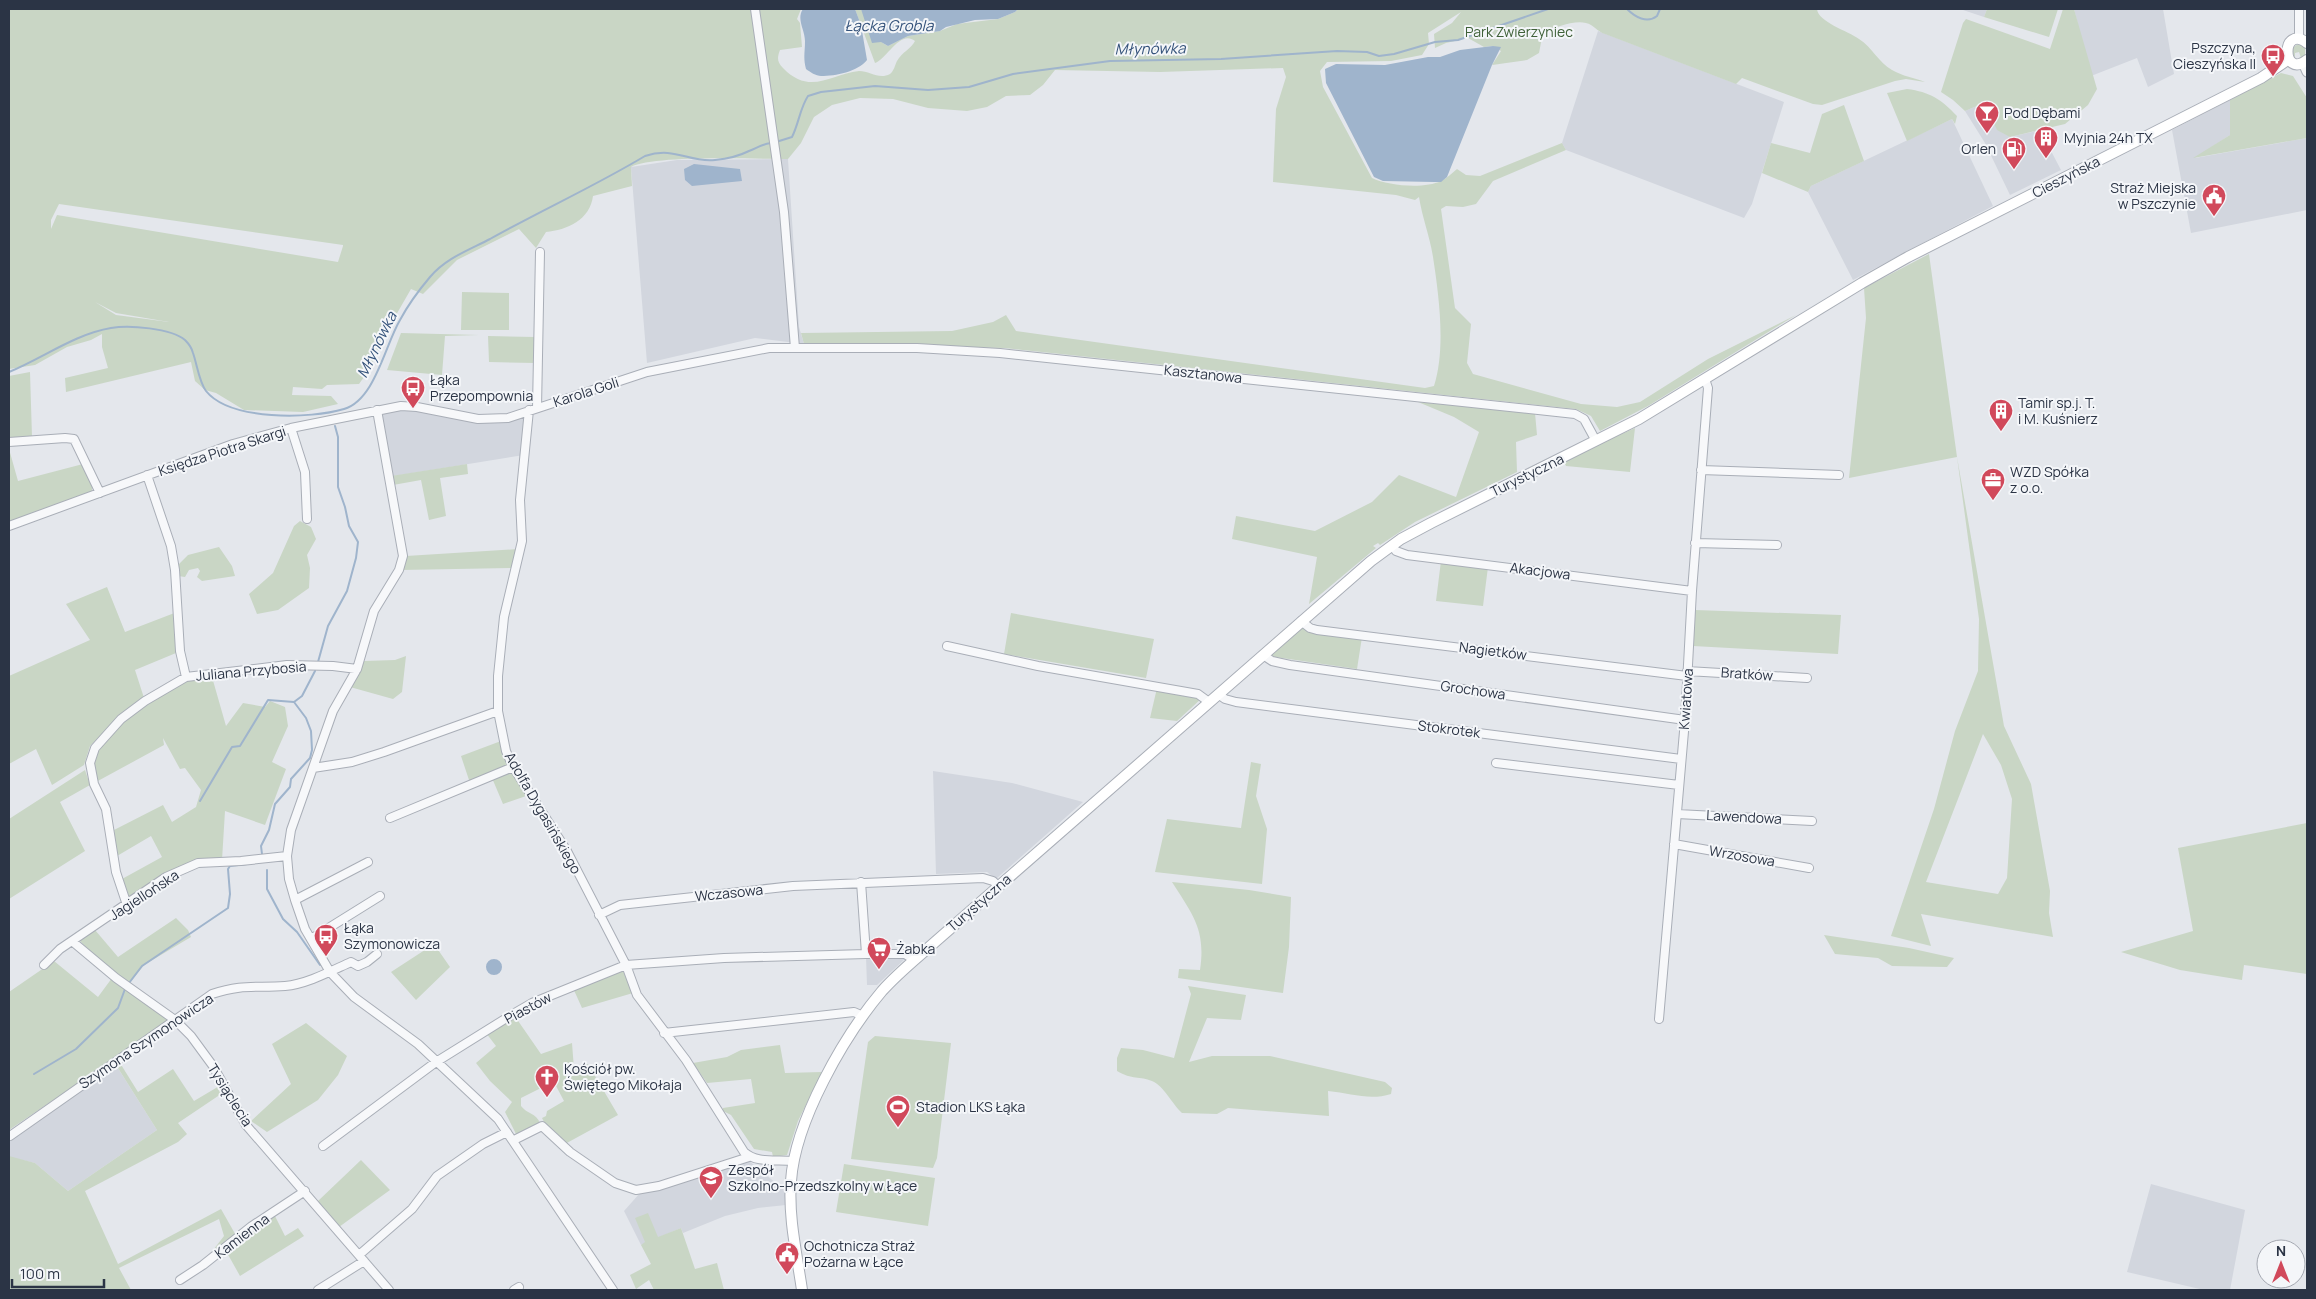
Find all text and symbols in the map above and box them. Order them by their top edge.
water label: Łącka Grobla [845,15,934,36]
park label: Park Zwierzyniec [1465,22,1573,41]
water label: Młynówka [1114,37,1186,60]
place label: Pszczyna, Cieszyńska II [2173,38,2256,73]
bus stop icon: Pszczyna, Cieszyńska II [2260,43,2286,77]
bar icon: Pod Dębami [1974,100,2000,134]
place label: Pod Dębami [2004,103,2081,122]
building icon: Myjnia 24h TX [2033,125,2059,159]
place label: Myjnia 24h TX [2064,128,2153,147]
fuel station icon: Orlen [2001,136,2027,170]
place label: Orlen [1961,139,1996,158]
street label: Cieszyńska [2029,151,2103,202]
place label: Straż Miejska w Pszczynie [2110,178,2196,213]
public building icon: Straż Miejska w Pszczynie [2201,183,2227,217]
water label: Młynówka [352,308,402,381]
street label: Kasztanowa [1163,360,1243,387]
place label: Łąka Przepompownia [430,370,533,405]
street label: Karola Goli [551,372,621,411]
bus stop icon: Łąka Przepompownia [400,375,426,409]
place label: Tamir sp.j. T. i M. Kuśnierz [2018,393,2098,428]
building icon: Tamir sp.j. T. i M. Kuśnierz [1988,398,2014,432]
street label: Księdza Piotra Skargi [156,421,288,480]
street label: Turystyczna [1487,449,1567,500]
place label: WZD Spółka z o.o. [2010,462,2089,497]
office icon: WZD Spółka z o.o. [1980,467,2006,501]
street label: Akacjowa [1509,557,1571,584]
street label: Nagietków [1458,637,1528,664]
street label: Juliana Przybosia [195,656,307,685]
street label: Bratków [1720,662,1774,685]
street label: Kwiatowa [1674,668,1697,730]
street label: Grochowa [1439,676,1507,703]
street label: Stokrotek [1417,715,1482,742]
street label: Adolfa Dygasińskiego [501,748,586,877]
street label: Lawendowa [1706,805,1782,828]
street label: Wrzosowa [1708,840,1777,871]
street label: Jagiellońska [105,865,182,924]
street label: Turystyczna [942,869,1015,936]
street label: Wczasowa [694,879,764,906]
place label: Łąka Szymonowicza [344,918,440,953]
bus stop icon: Łąka Szymonowicza [313,923,339,957]
supermarket icon: Żabka [866,936,892,970]
place label: Żabka [896,939,935,958]
street label: Piastów [501,987,555,1028]
street label: Szymona Szymonowicza [75,988,217,1093]
place label: Kościół pw. Świętego Mikołaja [564,1059,682,1094]
street label: Tysiąclecia [204,1060,257,1130]
church icon: Kościół pw. Świętego Mikołaja [534,1064,560,1098]
sports icon: Stadion LKS Łąka [885,1094,911,1128]
place label: Stadion LKS Łąka [916,1097,1025,1116]
place label: Zespół Szkolno-Przedszkolny w Łące [728,1160,917,1195]
school or university icon: Zespół Szkolno-Przedszkolny w Łące [698,1165,724,1199]
street label: Kamienna [211,1209,273,1262]
place label: Ochotnicza Straż Pożarna w Łące [804,1236,915,1271]
north arrow [2256,1239,2306,1289]
public building icon: Ochotnicza Straż Pożarna w Łące [774,1241,800,1275]
text: N [2276,1241,2286,1260]
scale bar [12,1256,105,1288]
text: 100 m [20,1263,60,1284]

